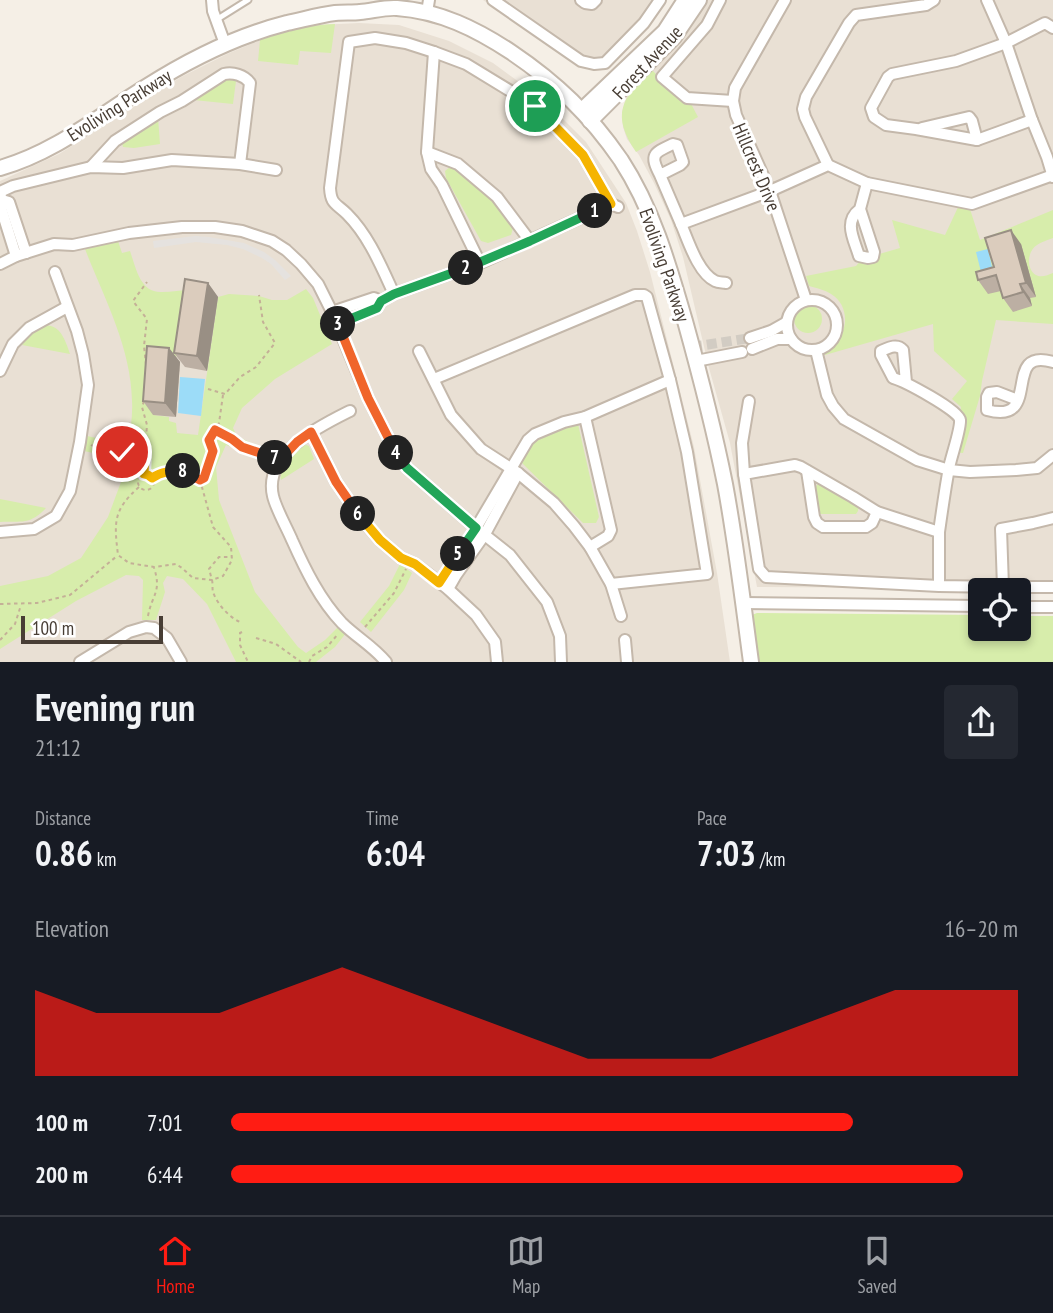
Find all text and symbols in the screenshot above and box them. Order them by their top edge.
street label: Forest Avenue [607,20,687,104]
street label: Evoliving Parkway [62,63,176,147]
pin [505,76,565,136]
icon: arrive [516,87,554,125]
street label: Hillcrest Drive [728,119,786,215]
pin: 1 [578,194,612,228]
text: 1 [590,198,599,222]
street label: Evoliving Parkway [634,205,696,326]
pin: 2 [448,250,484,286]
text: 2 [461,255,470,279]
pin: 3 [320,306,356,342]
text: 3 [333,311,342,335]
pin [92,422,152,482]
icon: check [103,433,141,471]
pin: 4 [378,435,414,470]
pin: 7 [258,440,292,476]
text: 4 [391,440,400,464]
text: 7 [270,445,279,469]
pin: 8 [166,454,200,489]
text: 8 [178,458,187,482]
pin: 6 [340,496,376,532]
text: 6 [353,501,362,525]
pin: 5 [440,536,476,572]
text: 5 [453,541,462,565]
map controls [968,578,1031,641]
button: locate [968,578,1031,641]
scale bar [21,613,163,645]
text: 100 m [32,616,74,640]
text: Evening run [35,682,195,731]
button: share [944,685,1018,759]
text: 21:12 [35,733,81,762]
text: Distance [35,806,91,830]
text: Time [366,806,399,830]
text: Pace [697,806,727,830]
text: 0.86 [35,830,93,876]
text: 6:04 [366,830,425,876]
text: 7:03 [697,830,756,876]
text: km [93,847,116,871]
text: /km [756,847,785,871]
text: Elevation [35,914,109,943]
text: 16–20 m [945,914,1018,943]
text: 100 m [35,1108,88,1137]
text: 7:01 [147,1108,183,1137]
text: 200 m [35,1160,88,1189]
text: 6:44 [147,1160,183,1189]
tab: Home [156,1232,195,1298]
tab: Map [507,1232,545,1298]
tab: Saved [858,1232,897,1298]

